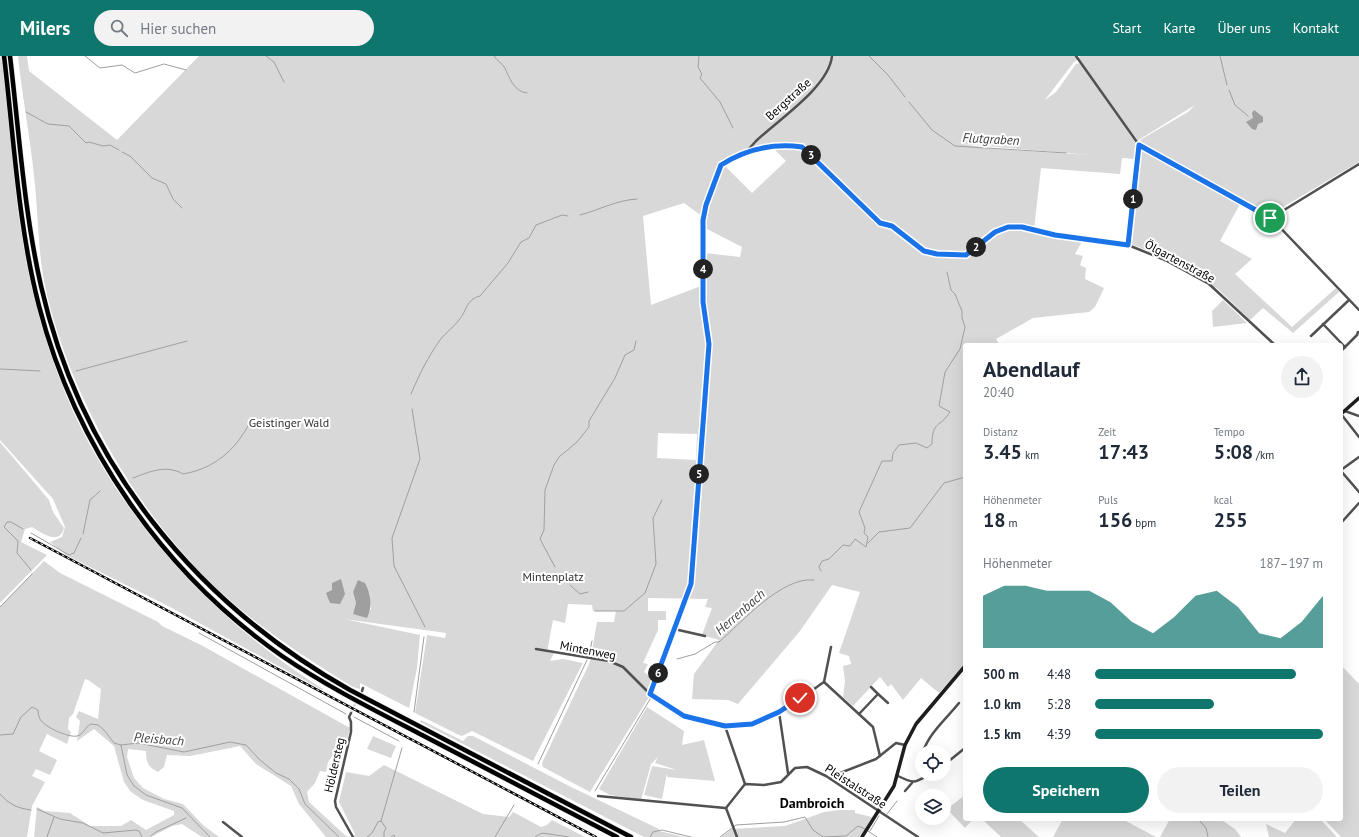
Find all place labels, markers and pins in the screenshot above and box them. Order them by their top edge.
pin: 3 [801,145,821,165]
pin: 1 [1123,189,1143,209]
pin [1253,201,1287,235]
pin: 2 [966,237,986,257]
pin: 4 [693,259,713,279]
pin: 5 [689,464,709,484]
pin: 6 [648,663,668,683]
pin [783,681,817,715]

